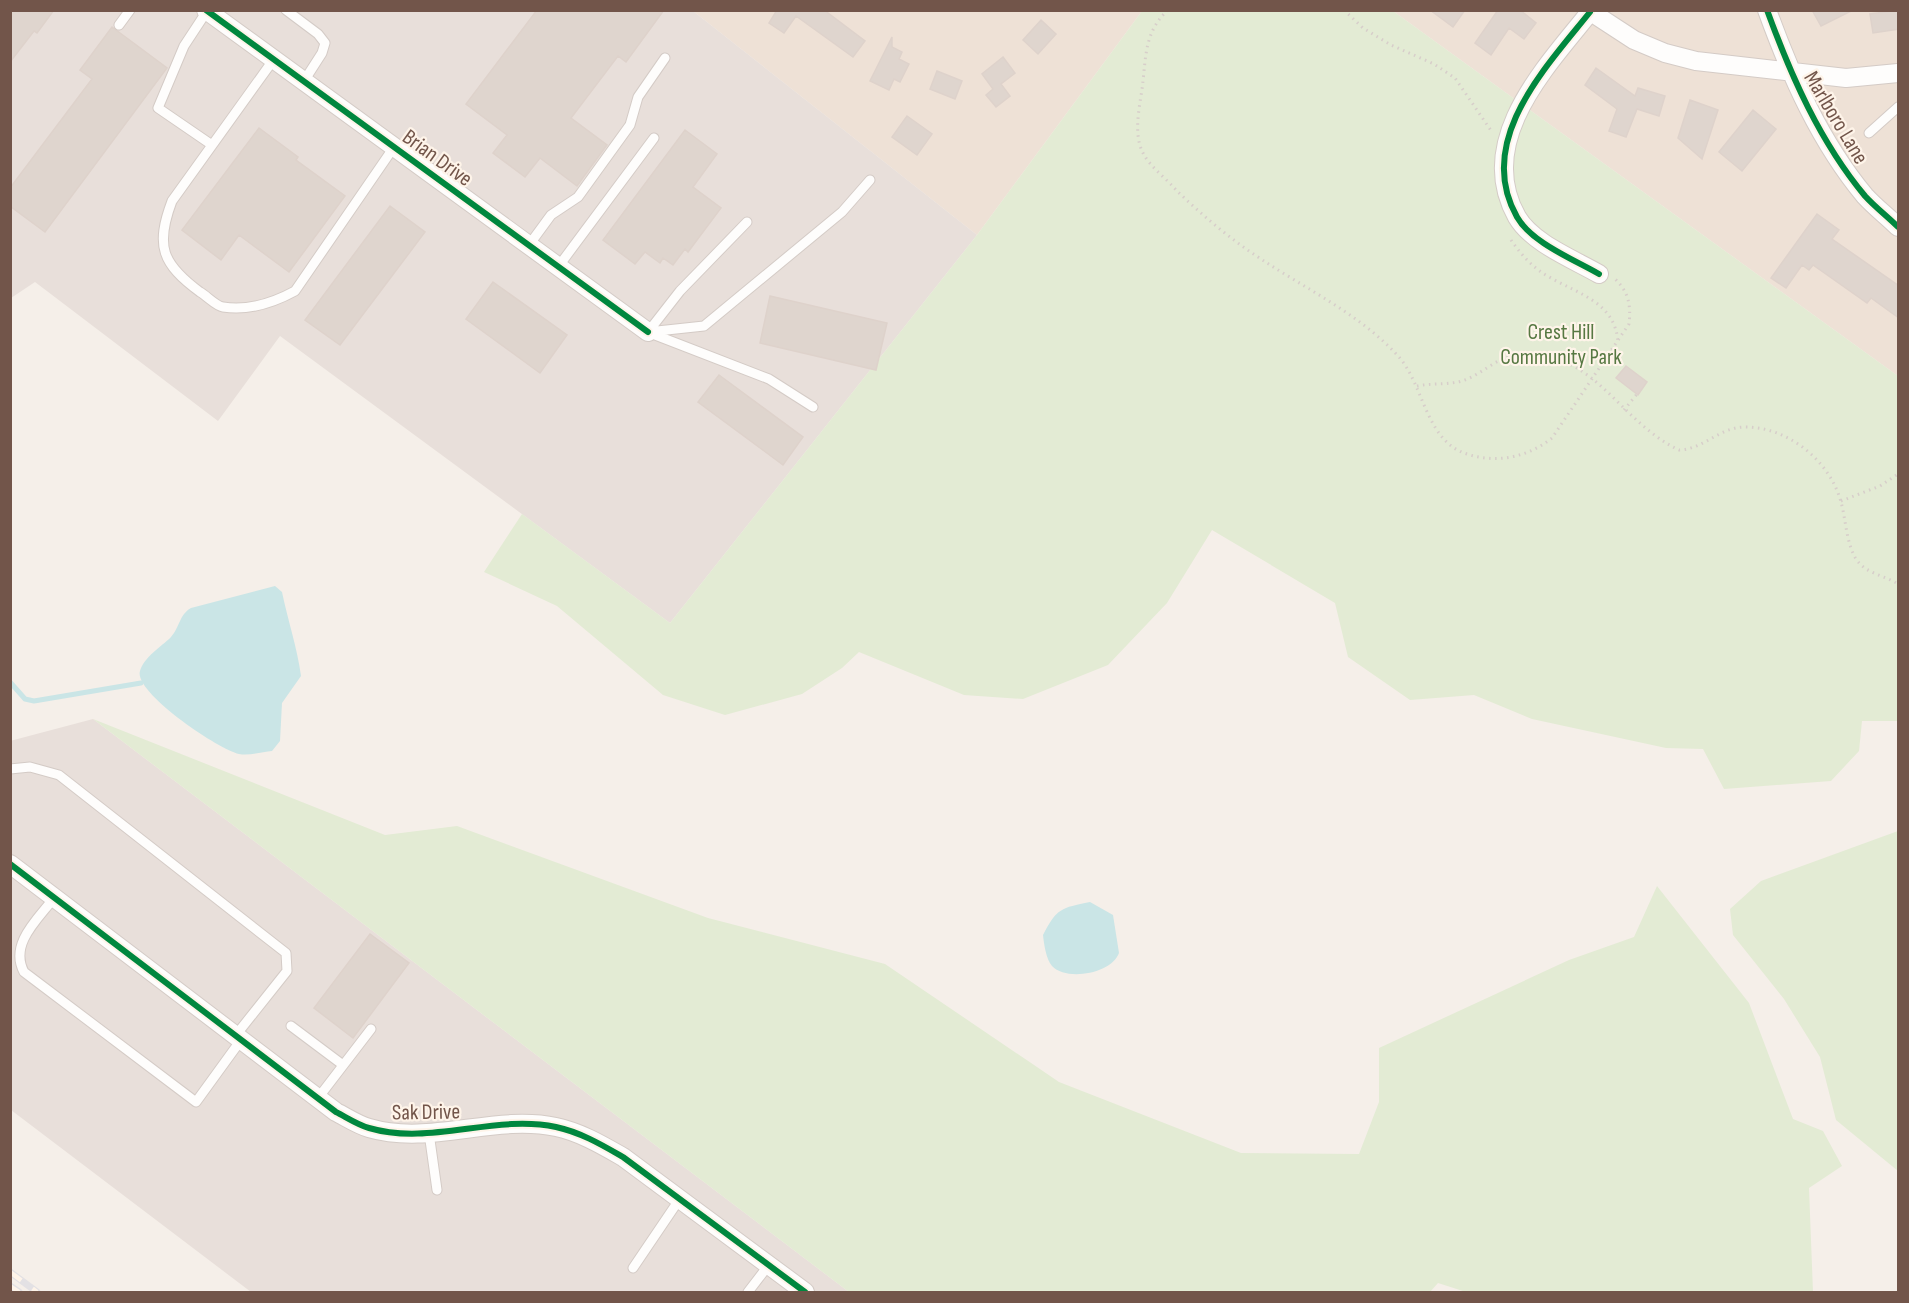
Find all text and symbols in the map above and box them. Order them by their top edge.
street label: Marlboro Lane [1797,66,1874,169]
street label: Brian Drive [397,124,477,193]
park label: Crest Hill Community Park [1500,319,1622,371]
street label: Sak Drive [392,1098,460,1127]

